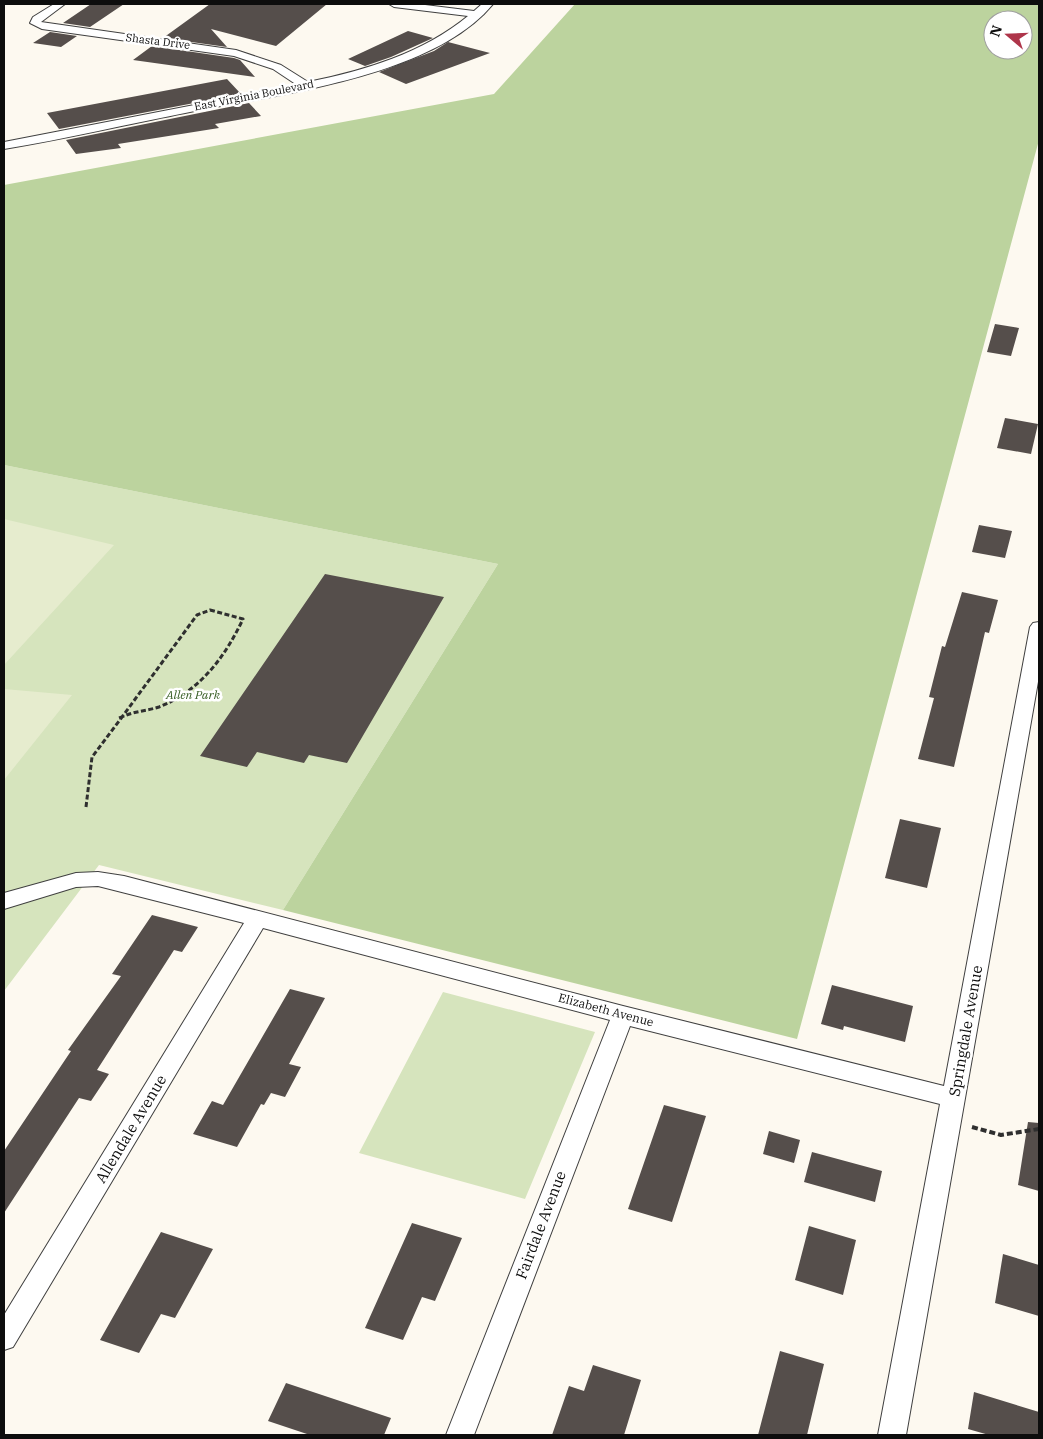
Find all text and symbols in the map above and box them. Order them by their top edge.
north arrow [983,10,1033,60]
text: N [985,23,1006,39]
street label: Shasta Drive [125,30,191,52]
street label: East Virginia Boulevard [193,76,315,113]
park label: Allen Park [165,687,221,702]
street label: Springdale Avenue [945,964,986,1098]
street label: Elizabeth Avenue [557,990,655,1029]
street label: Allendale Avenue [91,1071,170,1186]
street label: Fairdale Avenue [511,1168,570,1282]

